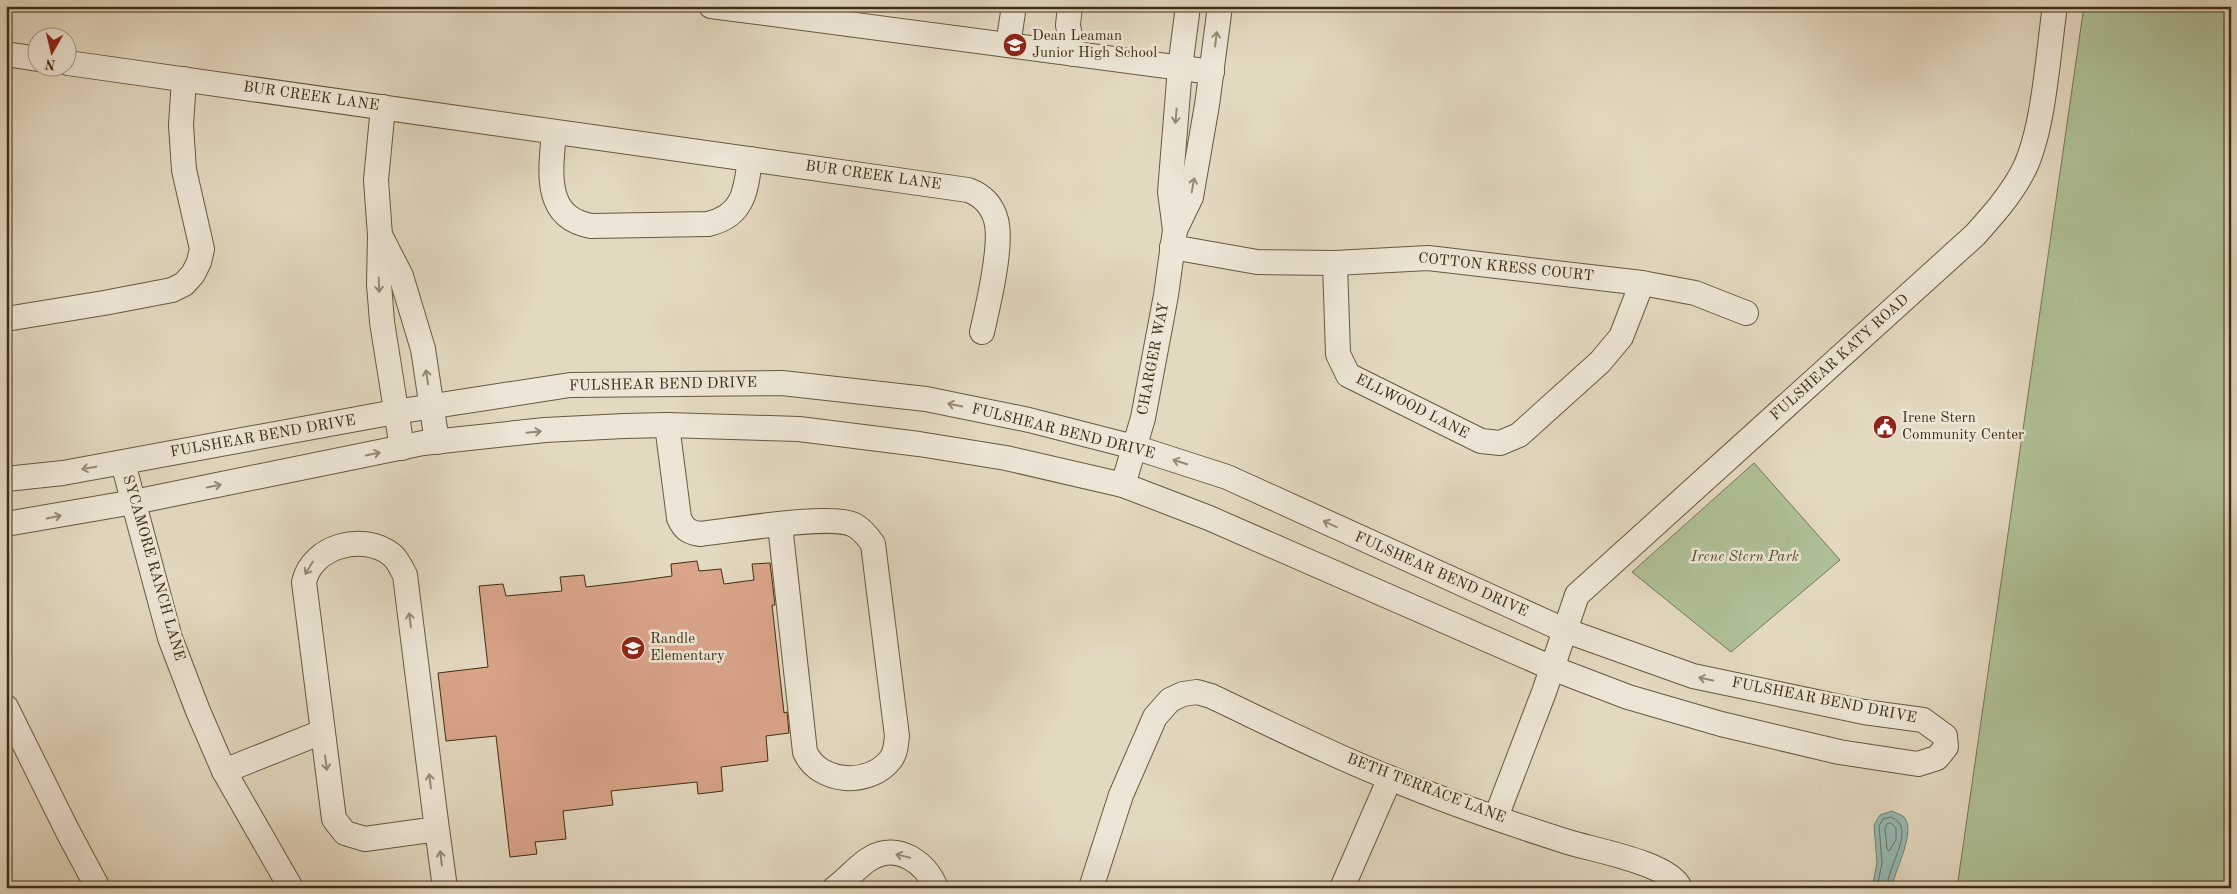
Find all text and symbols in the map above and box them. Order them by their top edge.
north arrow [28,28,78,78]
place label: Dean Leaman Junior High School [1032,29,1157,61]
school or university icon: Dean Leaman Junior High School [1002,32,1028,58]
one-way arrow [1211,32,1221,48]
text: N [44,56,57,72]
street label: BUR CREEK LANE [242,80,380,114]
one-way arrow [1172,108,1181,124]
street label: BUR CREEK LANE [804,159,942,193]
one-way arrow [1188,177,1198,193]
street label: COTTON KRESS COURT [1417,251,1595,285]
one-way arrow [375,276,384,292]
street label: FULSHEAR KATY ROAD [1768,292,1912,424]
street label: CHARGER WAY [1136,301,1172,417]
one-way arrow [422,369,432,385]
street label: ELLWOOD LANE [1353,372,1471,442]
street label: FULSHEAR BEND DRIVE [569,376,757,394]
one-way arrow [947,400,963,410]
street label: FULSHEAR BEND DRIVE [970,402,1156,462]
place label: Irene Stern Community Center [1902,411,2024,443]
street label: FULSHEAR BEND DRIVE [169,413,357,461]
public building icon: Irene Stern Community Center [1872,414,1898,440]
one-way arrow [526,427,542,436]
one-way arrow [365,448,381,458]
one-way arrow [1173,457,1188,466]
one-way arrow [82,464,98,474]
street label: SYCAMORE RANCH LANE [119,473,187,663]
one-way arrow [205,481,221,490]
one-way arrow [46,512,62,521]
one-way arrow [1323,519,1338,529]
street label: FULSHEAR BEND DRIVE [1352,530,1530,620]
park label: Irene Stern Park [1690,550,1799,565]
one-way arrow [304,561,314,575]
one-way arrow [405,612,415,628]
place label: Randle Elementary [650,632,725,664]
school or university icon: Randle Elementary [620,635,646,661]
one-way arrow [1699,674,1715,683]
street label: FULSHEAR BEND DRIVE [1730,676,1918,726]
street label: BETH TERRACE LANE [1345,752,1507,826]
one-way arrow [321,755,331,771]
one-way arrow [425,773,435,789]
one-way arrow [436,851,446,867]
one-way arrow [895,851,911,860]

